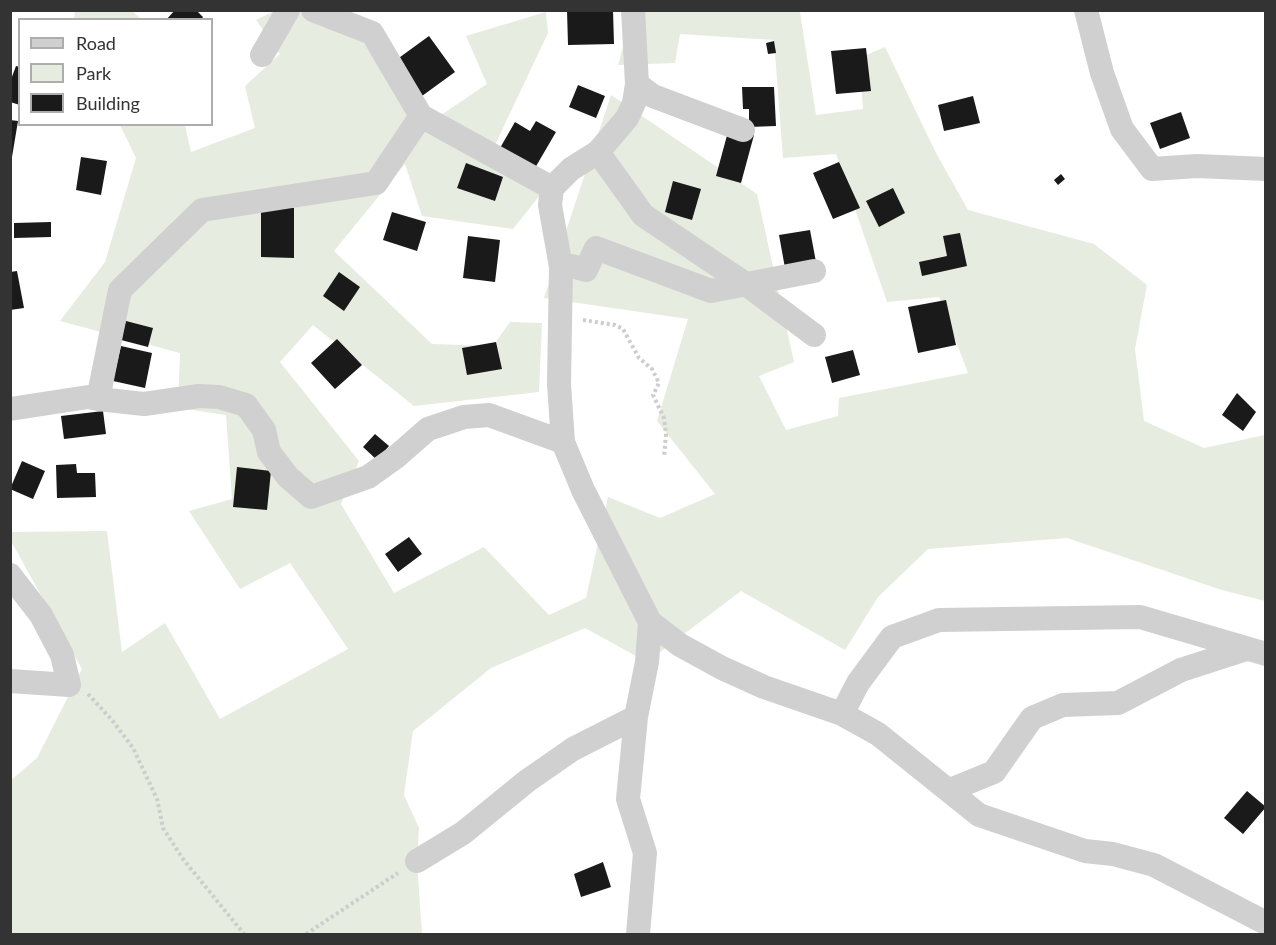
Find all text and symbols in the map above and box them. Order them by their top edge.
legend [18,18,213,126]
text: Road [76,32,116,54]
text: Park [76,62,111,84]
text: Building [76,92,140,114]

